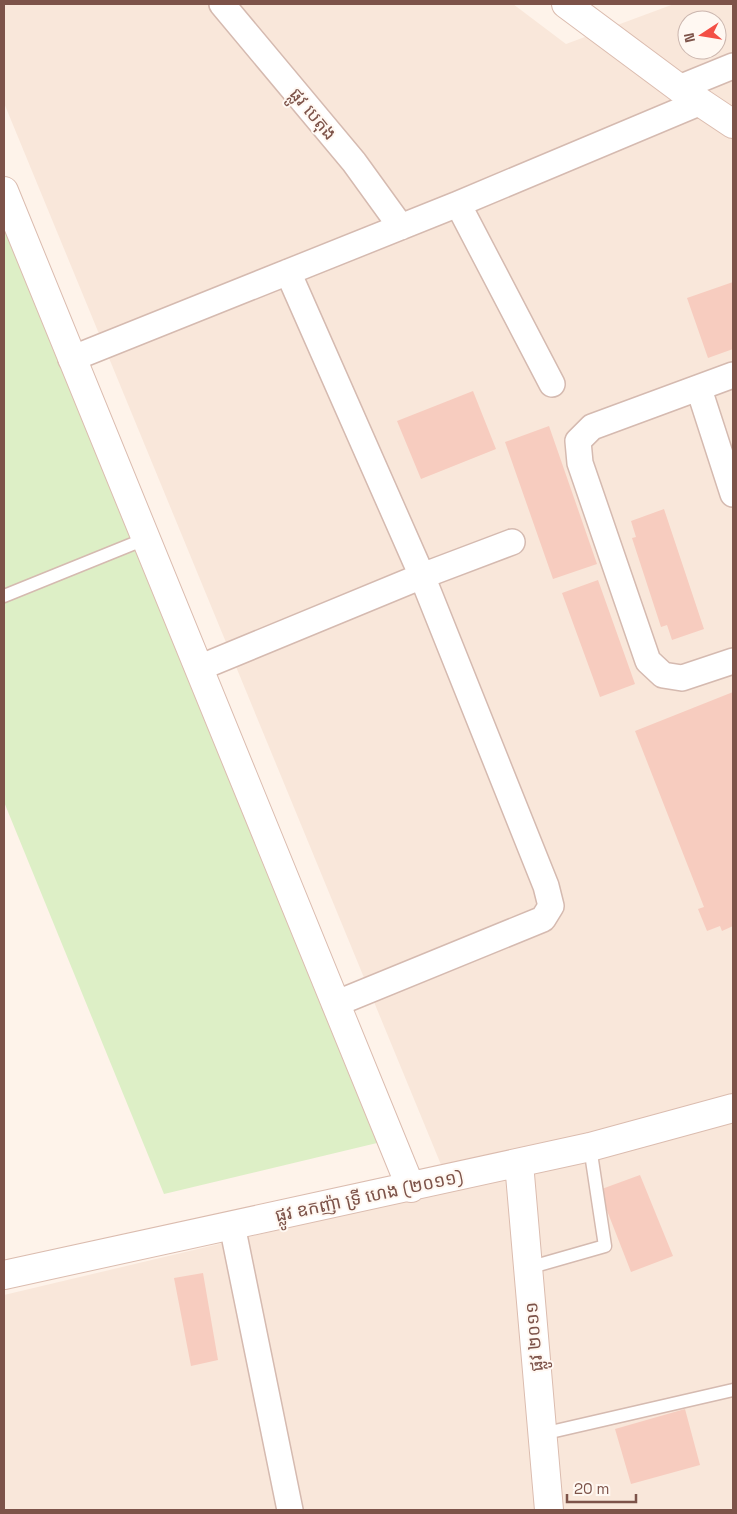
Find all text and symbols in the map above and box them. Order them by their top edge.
north arrow [677,10,727,60]
text: N [680,31,699,44]
street label: ផ្លូវ បេតុង [281,83,342,148]
street label: ផ្លូវ ឧកញ៉ា ទ្រី ហេង (២០១១) [273,1164,466,1232]
street label: ផ្លូវ ២០១១ [519,1301,553,1373]
scale bar [567,1472,636,1504]
text: 20 m [574,1479,609,1498]

